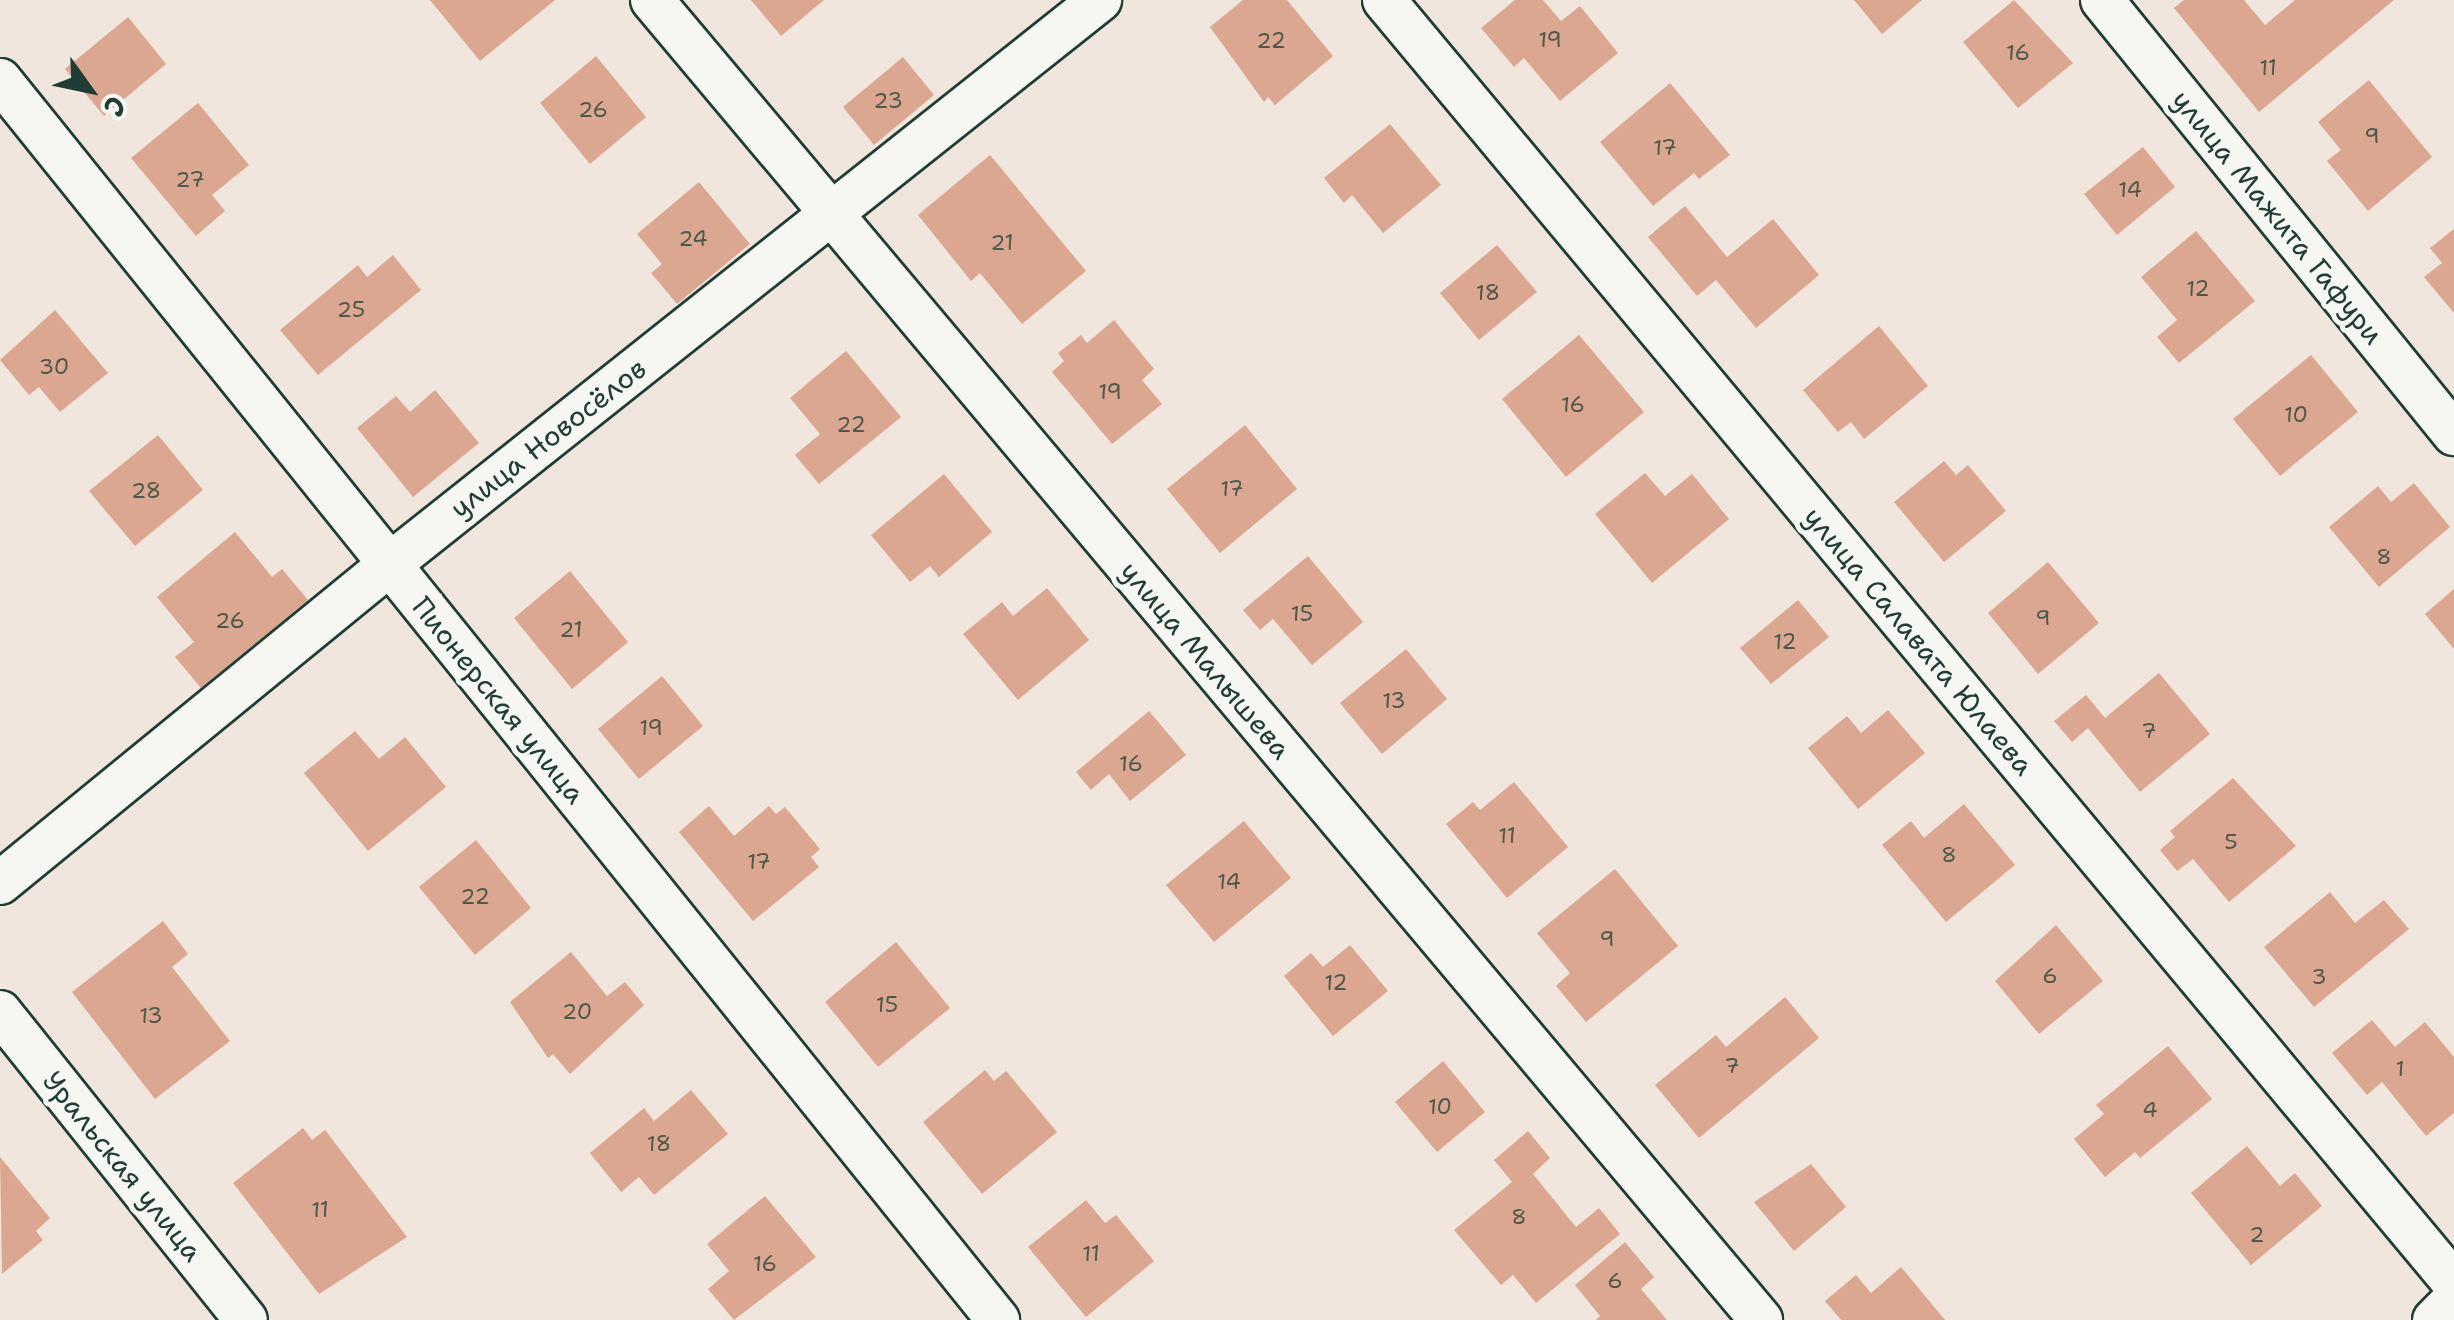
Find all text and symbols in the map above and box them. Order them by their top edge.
house number: 19 [1538,27,1562,53]
house number: 22 [1256,28,1286,54]
north arrow [40,40,140,140]
house number: 16 [2006,40,2030,66]
house number: 11 [2259,55,2277,81]
street label: улица Мажита Гафури [2165,83,2391,351]
house number: 23 [873,88,903,114]
text: С [95,89,136,124]
house number: 26 [578,97,608,123]
house number: 9 [2364,123,2380,149]
house number: 17 [1653,135,1677,161]
house number: 27 [175,167,205,193]
house number: 14 [2118,177,2142,203]
house number: 24 [678,226,708,252]
house number: 21 [990,230,1014,256]
house number: 12 [2186,276,2210,302]
house number: 18 [1476,280,1500,306]
house number: 25 [337,297,365,323]
street label: улица Новосёлов [443,351,653,525]
house number: 30 [39,354,69,380]
house number: 19 [1098,379,1122,405]
house number: 16 [1561,392,1585,418]
house number: 10 [2284,402,2308,428]
house number: 22 [836,412,866,438]
house number: 17 [1220,476,1244,502]
house number: 28 [131,478,161,504]
street label: улица Салавата Юлаева [1797,500,2041,782]
house number: 8 [2376,544,2392,570]
street label: улица Малышева [1114,554,1298,766]
street label: Пионерская улица [405,590,593,810]
house number: 15 [1291,601,1313,627]
house number: 9 [2035,605,2051,631]
house number: 26 [215,608,245,634]
house number: 21 [559,617,583,643]
house number: 12 [1773,629,1797,655]
house number: 13 [1382,688,1406,714]
house number: 19 [639,715,663,741]
house number: 7 [2141,718,2157,744]
house number: 16 [1119,751,1143,777]
house number: 11 [1498,823,1516,849]
house number: 5 [2224,829,2238,855]
house number: 8 [1941,842,1957,868]
house number: 17 [747,849,771,875]
house number: 14 [1217,869,1241,895]
house number: 22 [460,884,490,910]
house number: 9 [1599,926,1615,952]
house number: 6 [2042,963,2058,989]
house number: 3 [2311,964,2327,990]
house number: 12 [1324,970,1348,996]
house number: 15 [876,992,898,1018]
house number: 20 [562,999,592,1025]
house number: 13 [139,1003,163,1029]
house number: 7 [1724,1053,1740,1079]
house number: 1 [2395,1056,2405,1082]
street label: Уральская улица [36,1064,210,1268]
house number: 10 [1428,1094,1452,1120]
house number: 4 [2142,1097,2158,1123]
house number: 18 [647,1131,671,1157]
house number: 11 [311,1197,329,1223]
house number: 8 [1511,1204,1527,1230]
house number: 2 [2249,1222,2265,1248]
house number: 11 [1082,1241,1100,1267]
house number: 16 [753,1251,777,1277]
house number: 6 [1607,1268,1623,1294]

